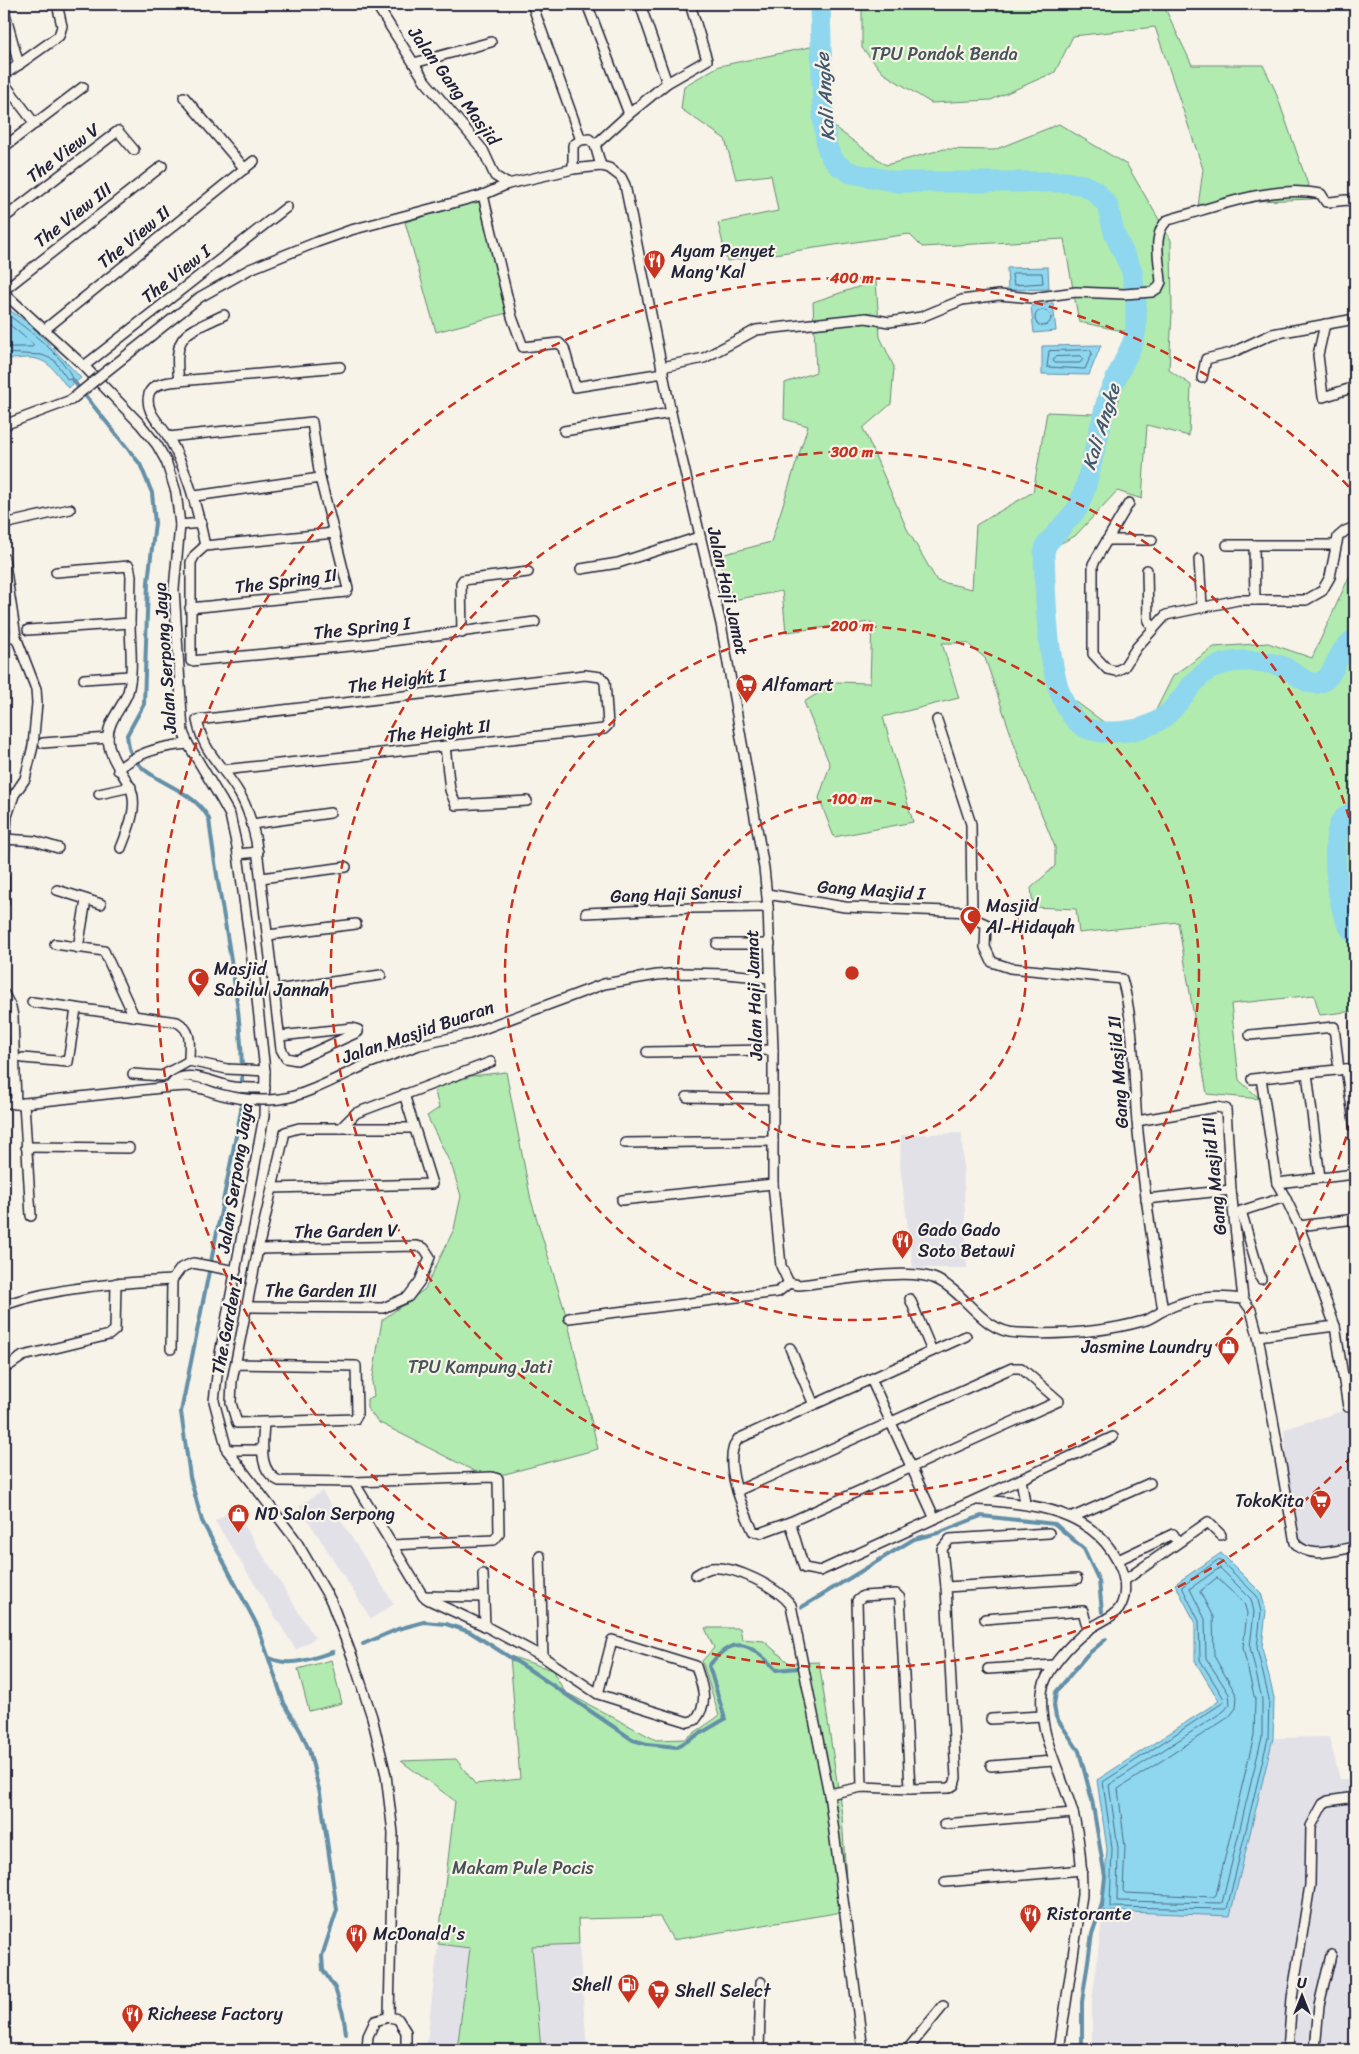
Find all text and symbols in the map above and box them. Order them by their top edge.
street label: Jalan Gang Masjid [399,19,509,154]
park label: TPU Pondok Benda [870,38,1018,70]
water label: Kali Angke [805,50,845,142]
street label: The View V [19,114,108,192]
street label: The View III [26,173,120,256]
street label: The View II [90,197,178,277]
street label: The View I [134,235,220,312]
place label: Ayam Penyet Mang'Kal [670,235,776,288]
restaurant icon: Ayam Penyet Mang'Kal [643,249,667,280]
text: 400 m [829,265,874,291]
water label: Kali Angke [1072,378,1130,474]
text: 300 m [830,439,874,465]
street label: Jalan Haji Jamat [697,523,758,659]
street label: The Spring II [233,559,339,603]
street label: Jalan Serpong Jaya [144,581,186,736]
street label: The Spring I [312,607,414,649]
text: 200 m [829,613,874,639]
street label: The Height I [346,659,450,703]
place label: Alfamart [761,669,834,701]
supermarket icon: Alfamart [734,673,758,704]
street label: The Height II [386,710,493,752]
text: 100 m [832,786,873,812]
street label: Gang Masjid I [816,870,928,910]
street label: Gang Haji Sanusi [610,876,743,912]
place label: Masjid Al-Hidayah [985,890,1075,943]
mosque icon: Masjid Al-Hidayah [958,904,982,935]
street label: Jalan Haji Jamat [736,929,772,1062]
place label: Masjid Sabilul Jannah [214,953,329,1006]
centre of rings [843,964,861,982]
mosque icon: Masjid Sabilul Jannah [186,967,210,998]
street label: Jalan Masjid Buaran [337,991,499,1073]
street label: Gang Masjid II [1098,1014,1138,1130]
street label: Jalan Serpong Jaya [207,1101,263,1256]
street label: Gang Masjid III [1192,1115,1236,1237]
street label: The Garden V [294,1214,399,1248]
place label: Gado Gado Soto Betawi [918,1214,1016,1267]
restaurant icon: Gado Gado Soto Betawi [890,1228,914,1259]
street label: The Garden I [202,1271,253,1377]
street label: The Garden III [265,1275,377,1307]
place label: Jasmine Laundry [1080,1331,1213,1363]
shop icon: Jasmine Laundry [1216,1335,1240,1366]
park label: TPU Kampung Jati [408,1351,553,1383]
place label: TokoKita [1235,1485,1304,1517]
supermarket icon: TokoKita [1308,1489,1332,1520]
place label: ND Salon Serpong [255,1498,395,1530]
shop icon: ND Salon Serpong [227,1502,251,1533]
park label: Makam Pule Pocis [452,1852,595,1884]
place label: Ristorante [1047,1898,1131,1930]
restaurant icon: Ristorante [1019,1902,1043,1933]
place label: McDonald's [373,1918,466,1950]
restaurant icon: McDonald's [345,1922,369,1953]
place label: Shell [572,1969,613,2001]
text: U [1297,1971,1307,1996]
north arrow [1276,1972,1326,2022]
fuel station icon: Shell [616,1973,640,2004]
place label: Shell Select [675,1975,771,2007]
supermarket icon: Shell Select [647,1979,671,2010]
place label: Richeese Factory [148,1998,284,2030]
restaurant icon: Richeese Factory [120,2002,144,2033]

